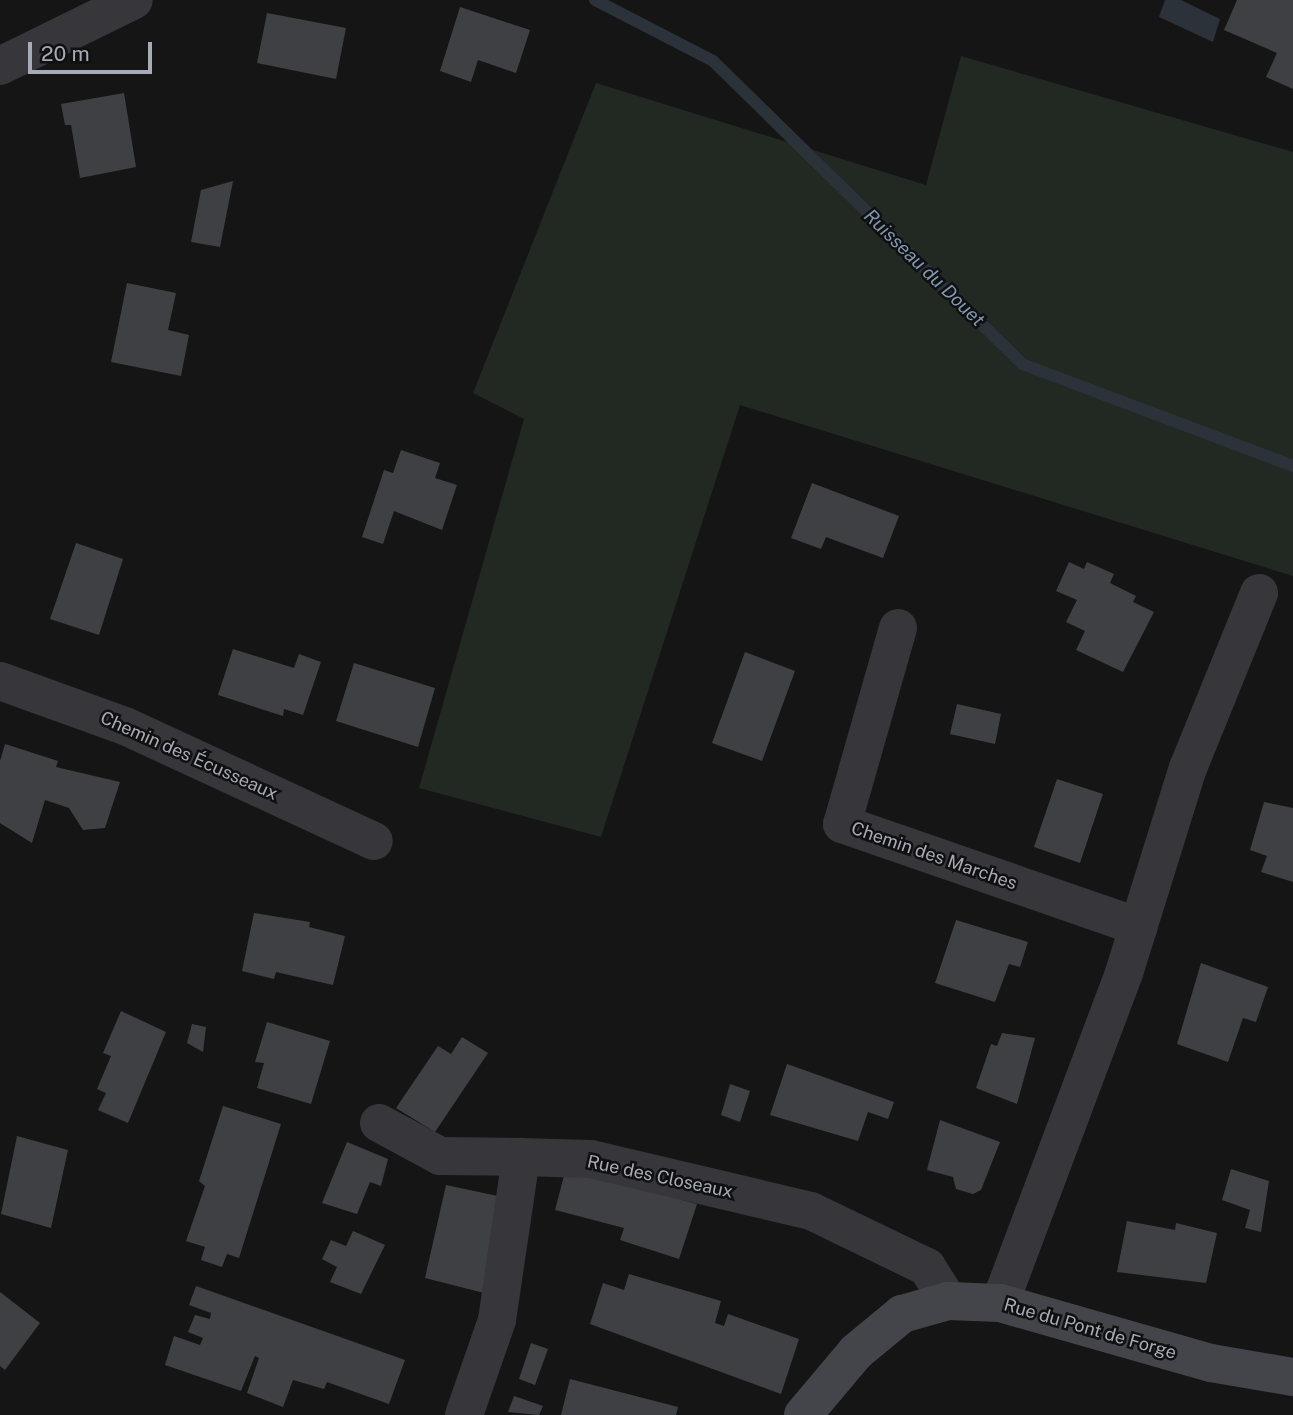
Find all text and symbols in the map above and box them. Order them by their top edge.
scale bar [32,28,156,72]
text: 20 m [41,41,90,66]
water label: Ruisseau du Douet [859,205,989,331]
street label: Chemin des Écusseaux [97,707,281,805]
street label: Chemin des Marches [848,817,1020,895]
street label: Rue des Closeaux [585,1151,735,1203]
street label: Rue du Pont de Forge [1001,1294,1179,1364]

